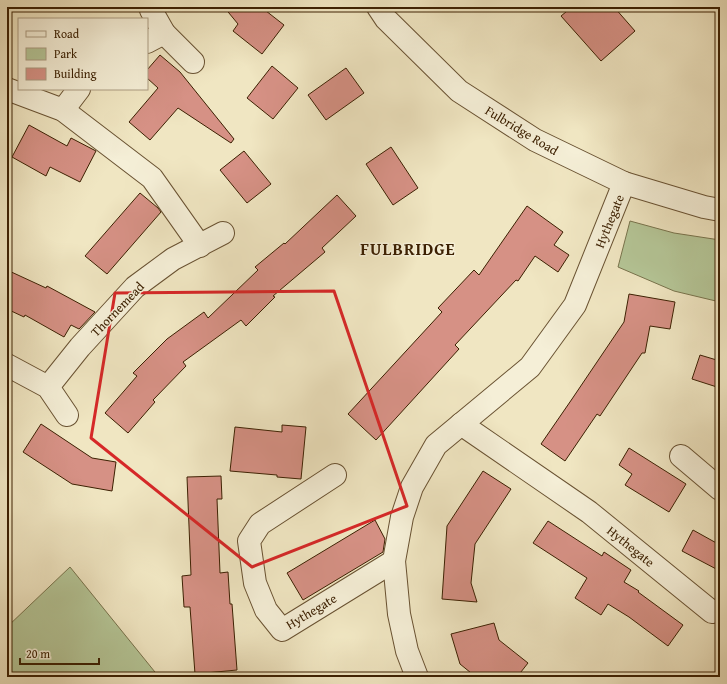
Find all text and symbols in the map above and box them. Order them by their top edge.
legend [18,18,148,90]
text: Road [54,25,80,42]
text: Park [54,45,78,62]
text: Building [54,65,97,82]
street label: Fulbridge Road [482,101,562,160]
street label: Hythegate [590,191,629,251]
district label: FULBRIDGE [360,236,456,261]
street label: Thornemead [86,278,148,341]
street label: Hythegate [603,521,659,572]
street label: Hythegate [282,589,340,634]
scale bar [20,640,99,666]
text: 20 m [26,645,50,662]

